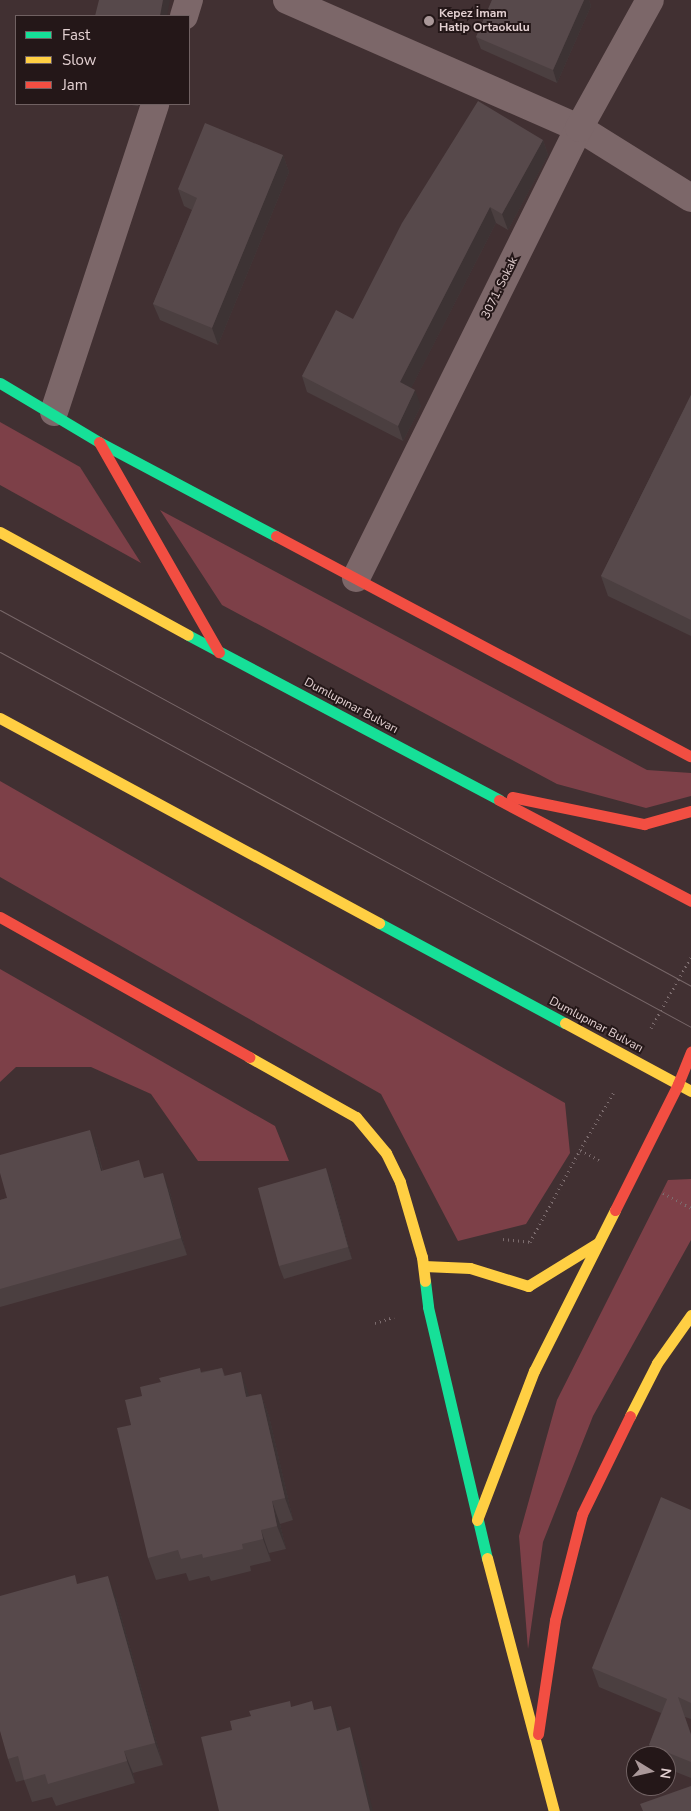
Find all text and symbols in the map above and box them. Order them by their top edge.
place label: Kepez İmam Hatip Ortaokulu [439,7,530,35]
legend [15,15,190,105]
marker: Kepez İmam Hatip Ortaokulu [423,15,435,27]
text: Fast [62,25,90,45]
text: Slow [62,50,96,70]
text: Jam [62,75,88,95]
street label: 3071. Sokak [479,255,521,321]
street label: Dumlupınar Bulvarı [302,675,400,737]
street label: Dumlupınar Bulvarı [547,994,645,1056]
north arrow [626,1746,676,1796]
text: N [655,1767,676,1780]

